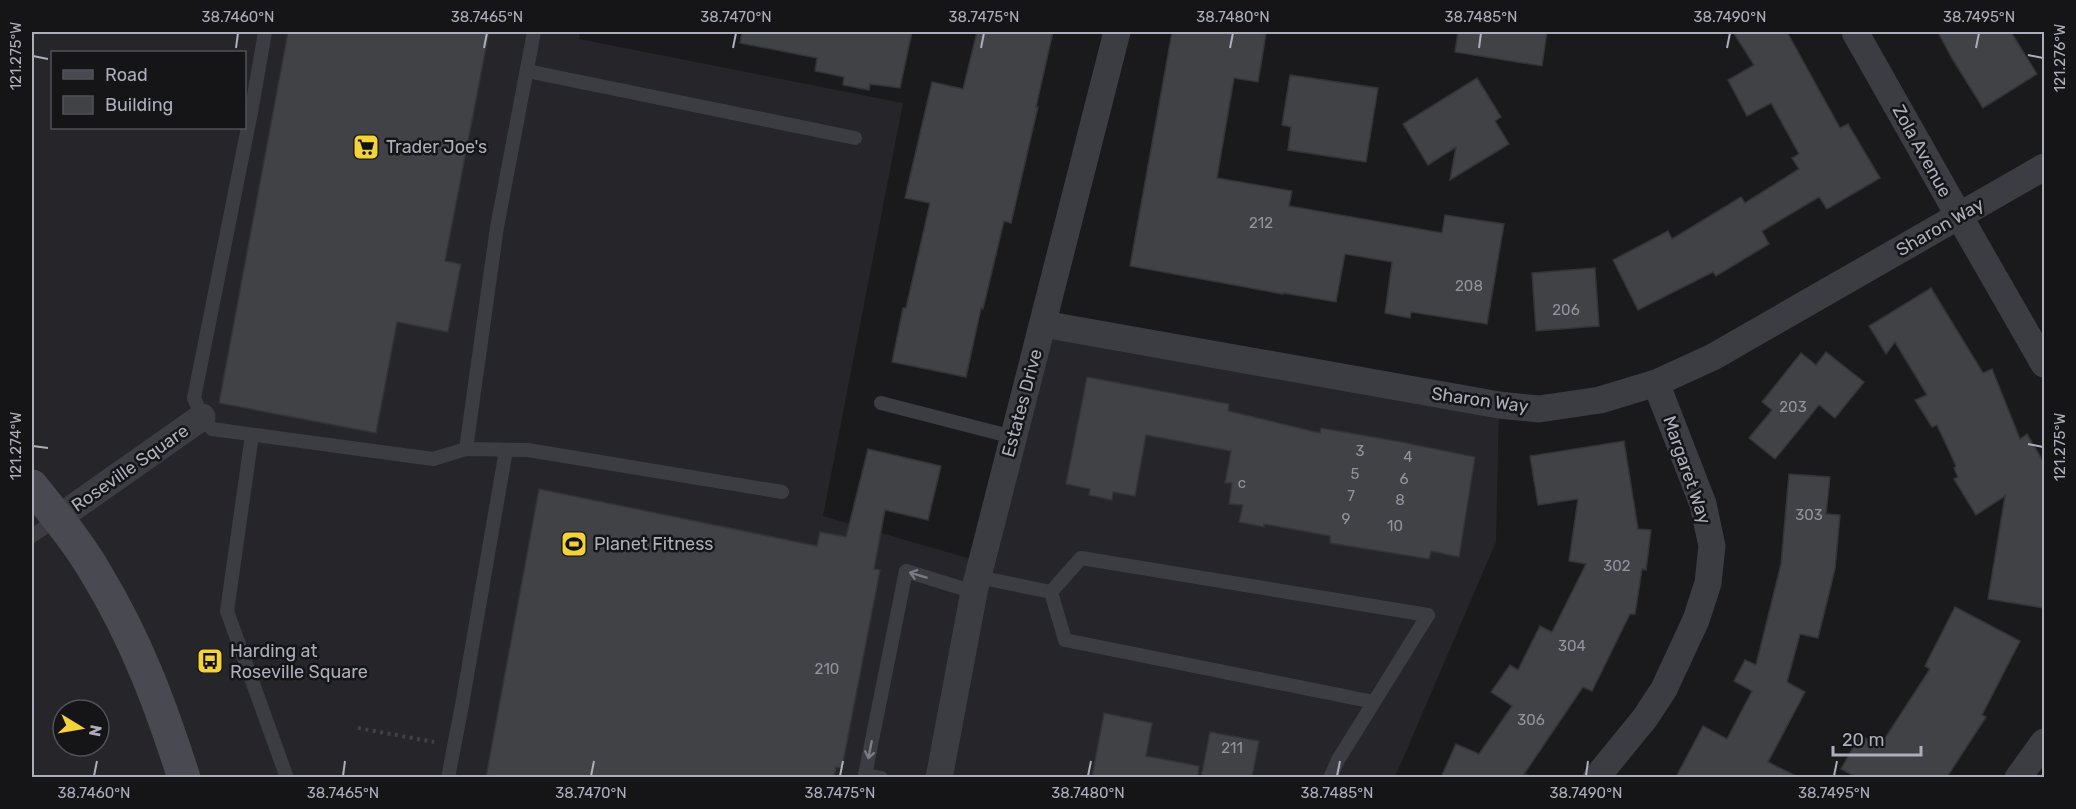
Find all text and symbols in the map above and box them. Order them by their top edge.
text: 38.7460°N [201,8,275,26]
text: 38.7465°N [451,8,523,26]
text: 38.7470°N [700,8,772,26]
text: 38.7475°N [949,8,1019,26]
text: 38.7480°N [1196,8,1270,26]
text: 38.7485°N [1445,8,1517,26]
text: 38.7490°N [1694,8,1766,26]
text: 38.7495°N [1943,8,2015,26]
text: 121.275°W [7,22,25,90]
text: 121.276°W [2051,24,2069,92]
legend [51,51,246,129]
text: Road [105,64,148,86]
text: Building [105,94,173,116]
street label: Zola Avenue [1888,101,1956,201]
supermarket icon: Trader Joe's [351,132,381,162]
place label: Trader Joe's [386,136,487,158]
street label: Sharon Way [1892,193,1988,261]
house number: 212 [1249,214,1273,232]
house number: 208 [1455,277,1483,295]
house number: 206 [1552,301,1580,319]
street label: Estates Drive [997,347,1047,459]
street label: Sharon Way [1430,382,1530,418]
house number: 203 [1779,398,1807,416]
text: 121.274°W [7,412,25,480]
street label: Margaret Way [1658,413,1716,527]
text: 121.275°W [2051,413,2069,481]
street label: Roseville Square [67,419,193,517]
house number: 3 [1355,442,1365,460]
house number: 4 [1403,448,1413,466]
house number: 5 [1351,465,1360,483]
house number: 6 [1399,470,1409,488]
house number: c [1238,474,1246,492]
house number: 7 [1347,487,1355,505]
house number: 8 [1395,491,1405,509]
house number: 303 [1795,506,1823,524]
house number: 9 [1342,510,1351,528]
house number: 10 [1387,517,1403,535]
sports icon: Planet Fitness [559,529,589,559]
place label: Planet Fitness [594,533,714,555]
house number: 302 [1603,557,1631,575]
one-way arrow [909,569,928,580]
house number: 304 [1558,637,1586,655]
place label: Harding at Roseville Square [230,640,368,683]
bus stop icon: Harding at Roseville Square [195,646,225,676]
house number: 210 [815,660,839,678]
north arrow [51,698,111,758]
house number: 306 [1517,711,1545,729]
scale bar [1833,719,1922,757]
text: N [85,723,106,738]
text: 20 m [1842,729,1884,751]
house number: 211 [1221,739,1243,757]
one-way arrow [864,740,875,759]
text: 38.7460°N [57,784,131,802]
text: 38.7465°N [307,784,379,802]
text: 38.7470°N [555,784,627,802]
text: 38.7475°N [805,784,875,802]
text: 38.7480°N [1051,784,1125,802]
text: 38.7485°N [1301,784,1373,802]
text: 38.7490°N [1550,784,1622,802]
text: 38.7495°N [1798,784,1870,802]

